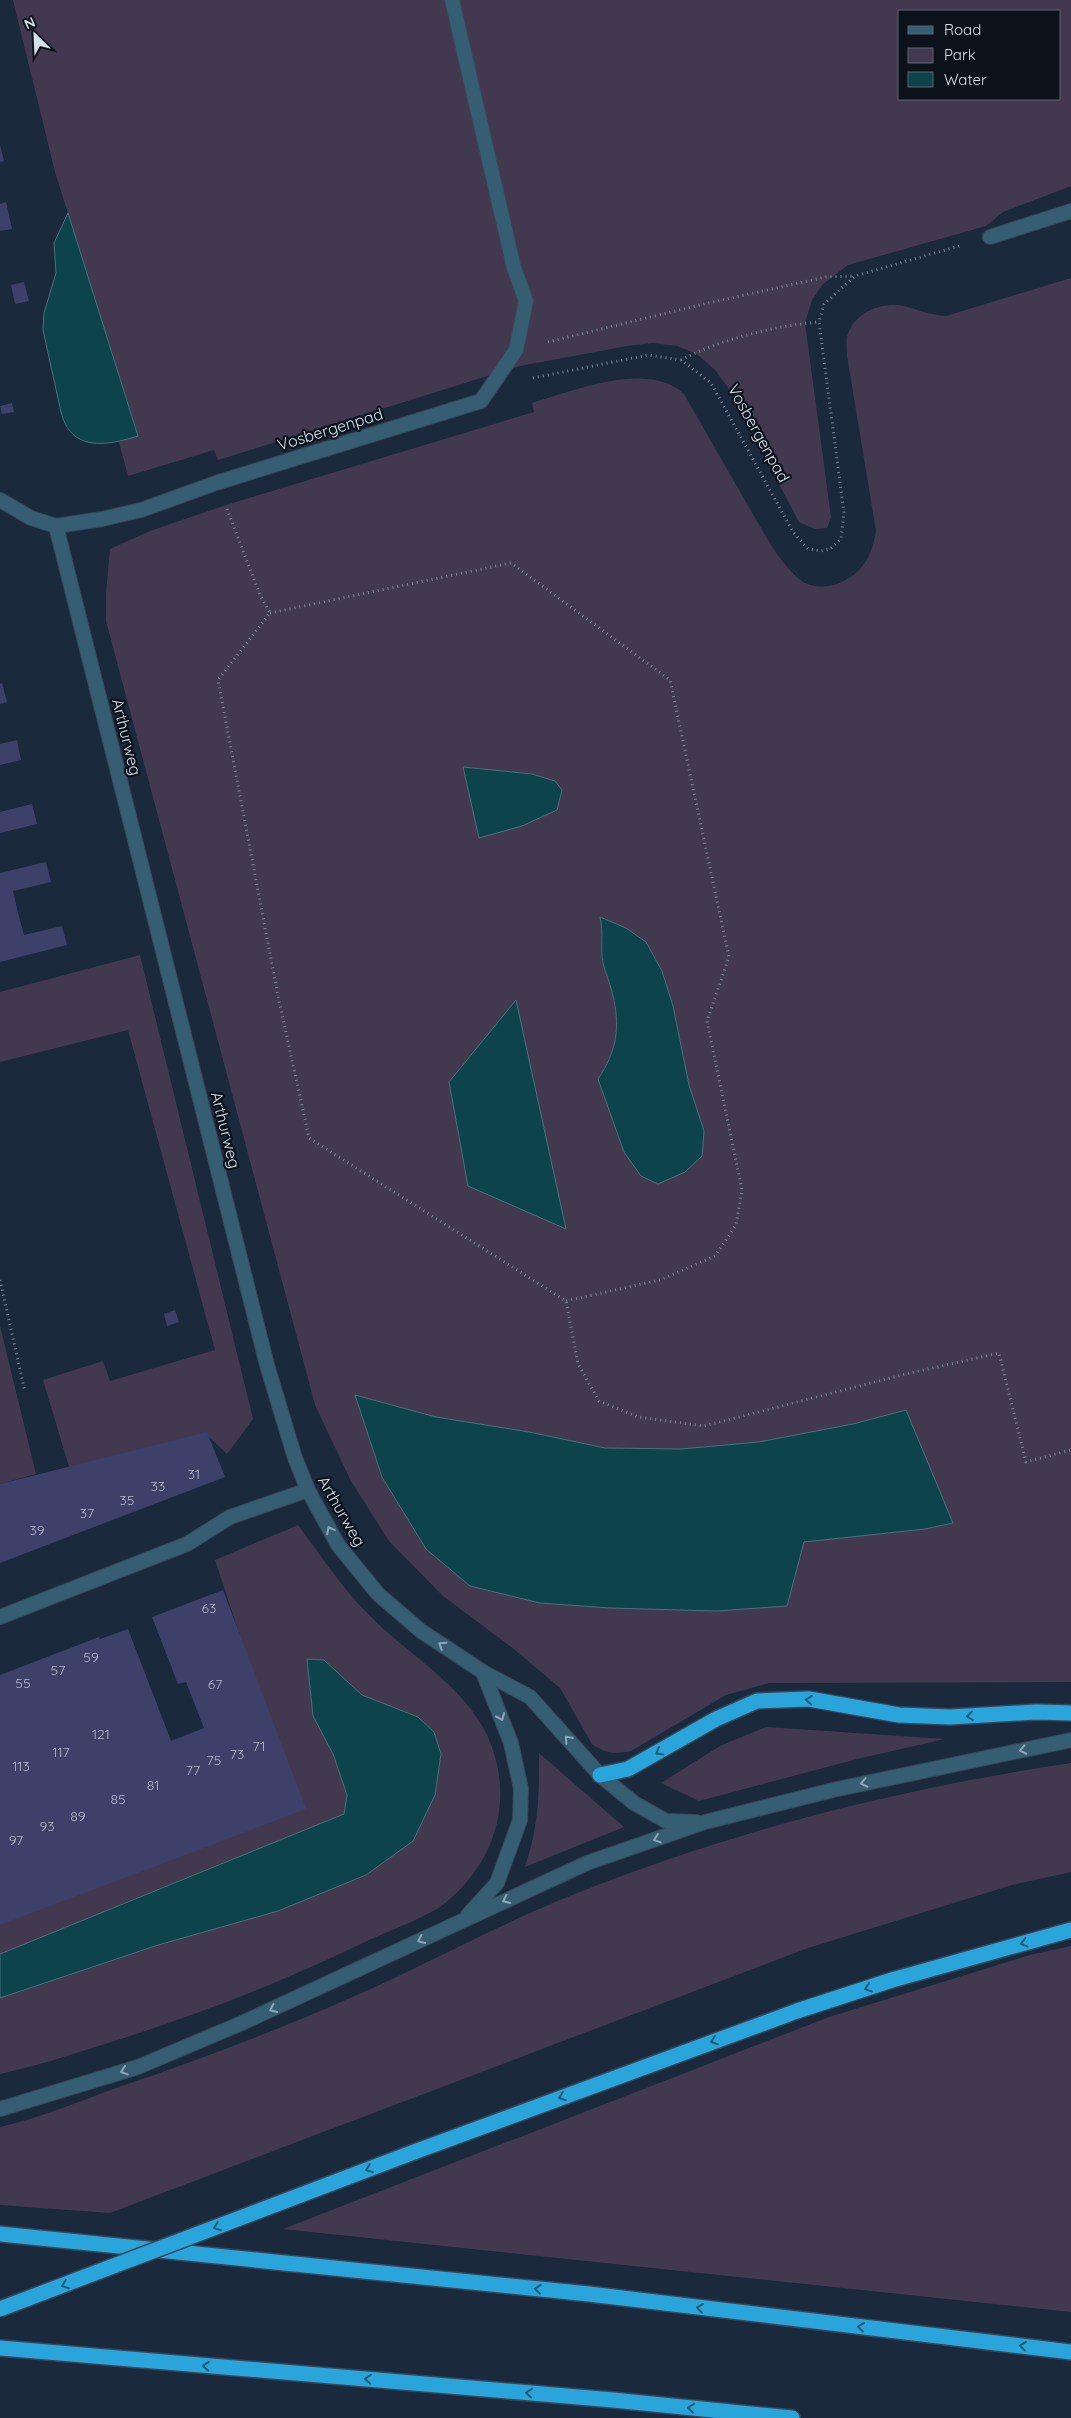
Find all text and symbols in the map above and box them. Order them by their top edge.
north arrow [10,10,60,60]
legend [898,10,1061,100]
text: N [21,13,38,33]
text: Road [944,20,981,39]
text: Park [944,45,976,64]
text: Water [944,70,987,89]
street label: Vosbergenpad [724,380,794,486]
street label: Vosbergenpad [275,403,385,455]
street label: Arthurweg [108,697,146,777]
street label: Arthurweg [207,1090,245,1170]
house number: 31 [188,1465,200,1483]
street label: Arthurweg [314,1472,370,1550]
house number: 33 [151,1477,165,1495]
house number: 35 [120,1491,134,1509]
house number: 37 [80,1504,94,1522]
house number: 39 [29,1521,45,1539]
one-way arrow [326,1526,336,1535]
house number: 63 [202,1599,216,1617]
one-way arrow [438,1642,448,1651]
house number: 59 [83,1648,99,1666]
house number: 57 [51,1661,65,1679]
house number: 55 [15,1674,31,1692]
house number: 67 [208,1675,222,1693]
one-way arrow [804,1695,812,1706]
one-way arrow [966,1710,974,1721]
one-way arrow [495,1712,505,1721]
house number: 121 [92,1725,110,1743]
one-way arrow [564,1736,573,1745]
house number: 71 [252,1737,266,1755]
house number: 117 [52,1743,70,1761]
one-way arrow [1019,1744,1028,1755]
house number: 73 [230,1745,244,1763]
one-way arrow [655,1745,664,1755]
house number: 75 [207,1751,221,1769]
house number: 113 [12,1757,30,1775]
house number: 77 [186,1761,200,1779]
house number: 81 [147,1776,159,1794]
one-way arrow [860,1778,869,1788]
house number: 85 [110,1790,126,1808]
house number: 89 [70,1807,86,1825]
house number: 93 [39,1817,55,1835]
house number: 97 [9,1831,23,1849]
one-way arrow [653,1833,661,1843]
one-way arrow [503,1894,512,1904]
one-way arrow [417,1934,426,1944]
one-way arrow [1020,1937,1029,1947]
one-way arrow [864,1982,873,1992]
one-way arrow [270,2002,279,2012]
one-way arrow [711,2035,719,2045]
one-way arrow [120,2066,128,2076]
one-way arrow [558,2091,567,2101]
one-way arrow [365,2163,373,2173]
one-way arrow [213,2221,221,2231]
one-way arrow [61,2278,70,2289]
one-way arrow [534,2284,542,2295]
one-way arrow [696,2303,704,2314]
one-way arrow [857,2322,865,2333]
one-way arrow [1018,2341,1026,2352]
one-way arrow [201,2361,209,2372]
one-way arrow [363,2374,371,2385]
one-way arrow [525,2387,533,2398]
one-way arrow [687,2403,695,2414]

